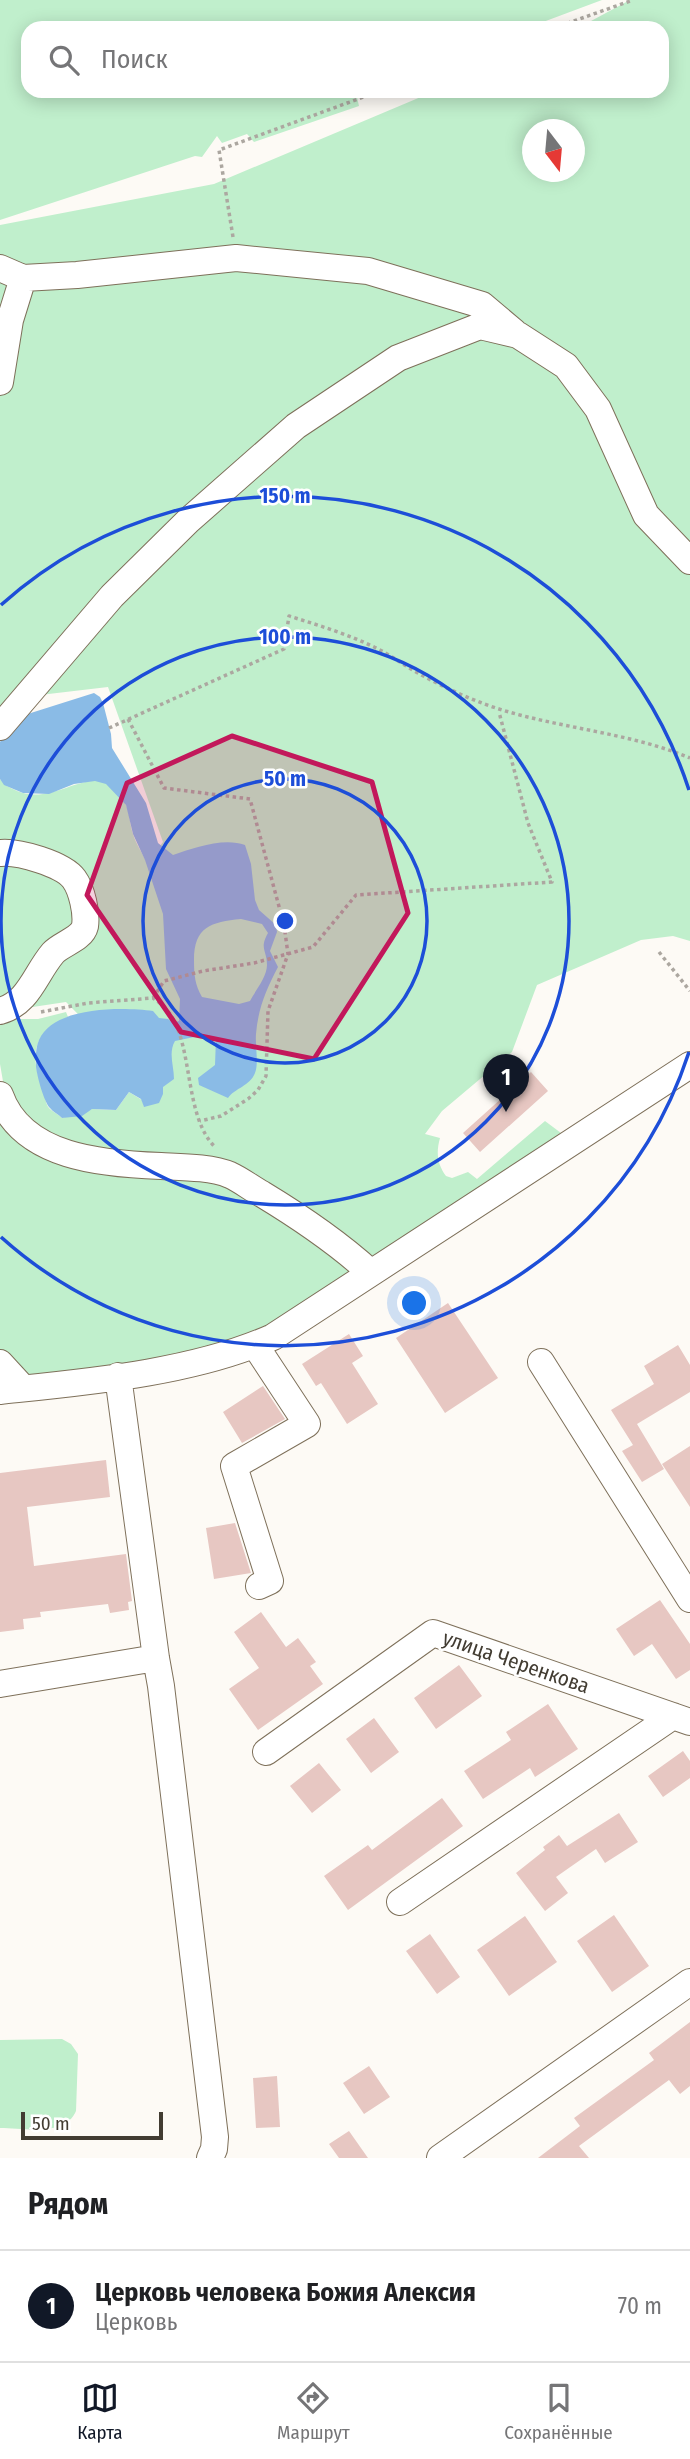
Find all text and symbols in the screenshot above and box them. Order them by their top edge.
search box [21,21,669,98]
icon: search [45,41,83,79]
text: Поиск [101,44,168,75]
north arrow [522,119,585,182]
text: 150 m [259,483,311,509]
text: 100 m [259,624,311,650]
text: 50 m [264,766,306,792]
centre of rings [273,909,297,933]
pin: 1 [483,1054,529,1112]
your location [397,1286,431,1320]
street label: улица Черенкова [439,1625,593,1699]
scale bar [21,2109,163,2141]
text: 50 m [32,2112,70,2135]
text: Рядом [28,2186,108,2222]
text: Церковь человека Божия Алексия [95,2277,476,2308]
text: 1 [46,2292,56,2320]
text: 70 m [618,2292,662,2320]
text: Церковь [95,2308,177,2336]
tab: Карта [77,2379,123,2444]
tab: Маршрут [277,2379,350,2444]
tab: Сохранённые [504,2379,613,2444]

